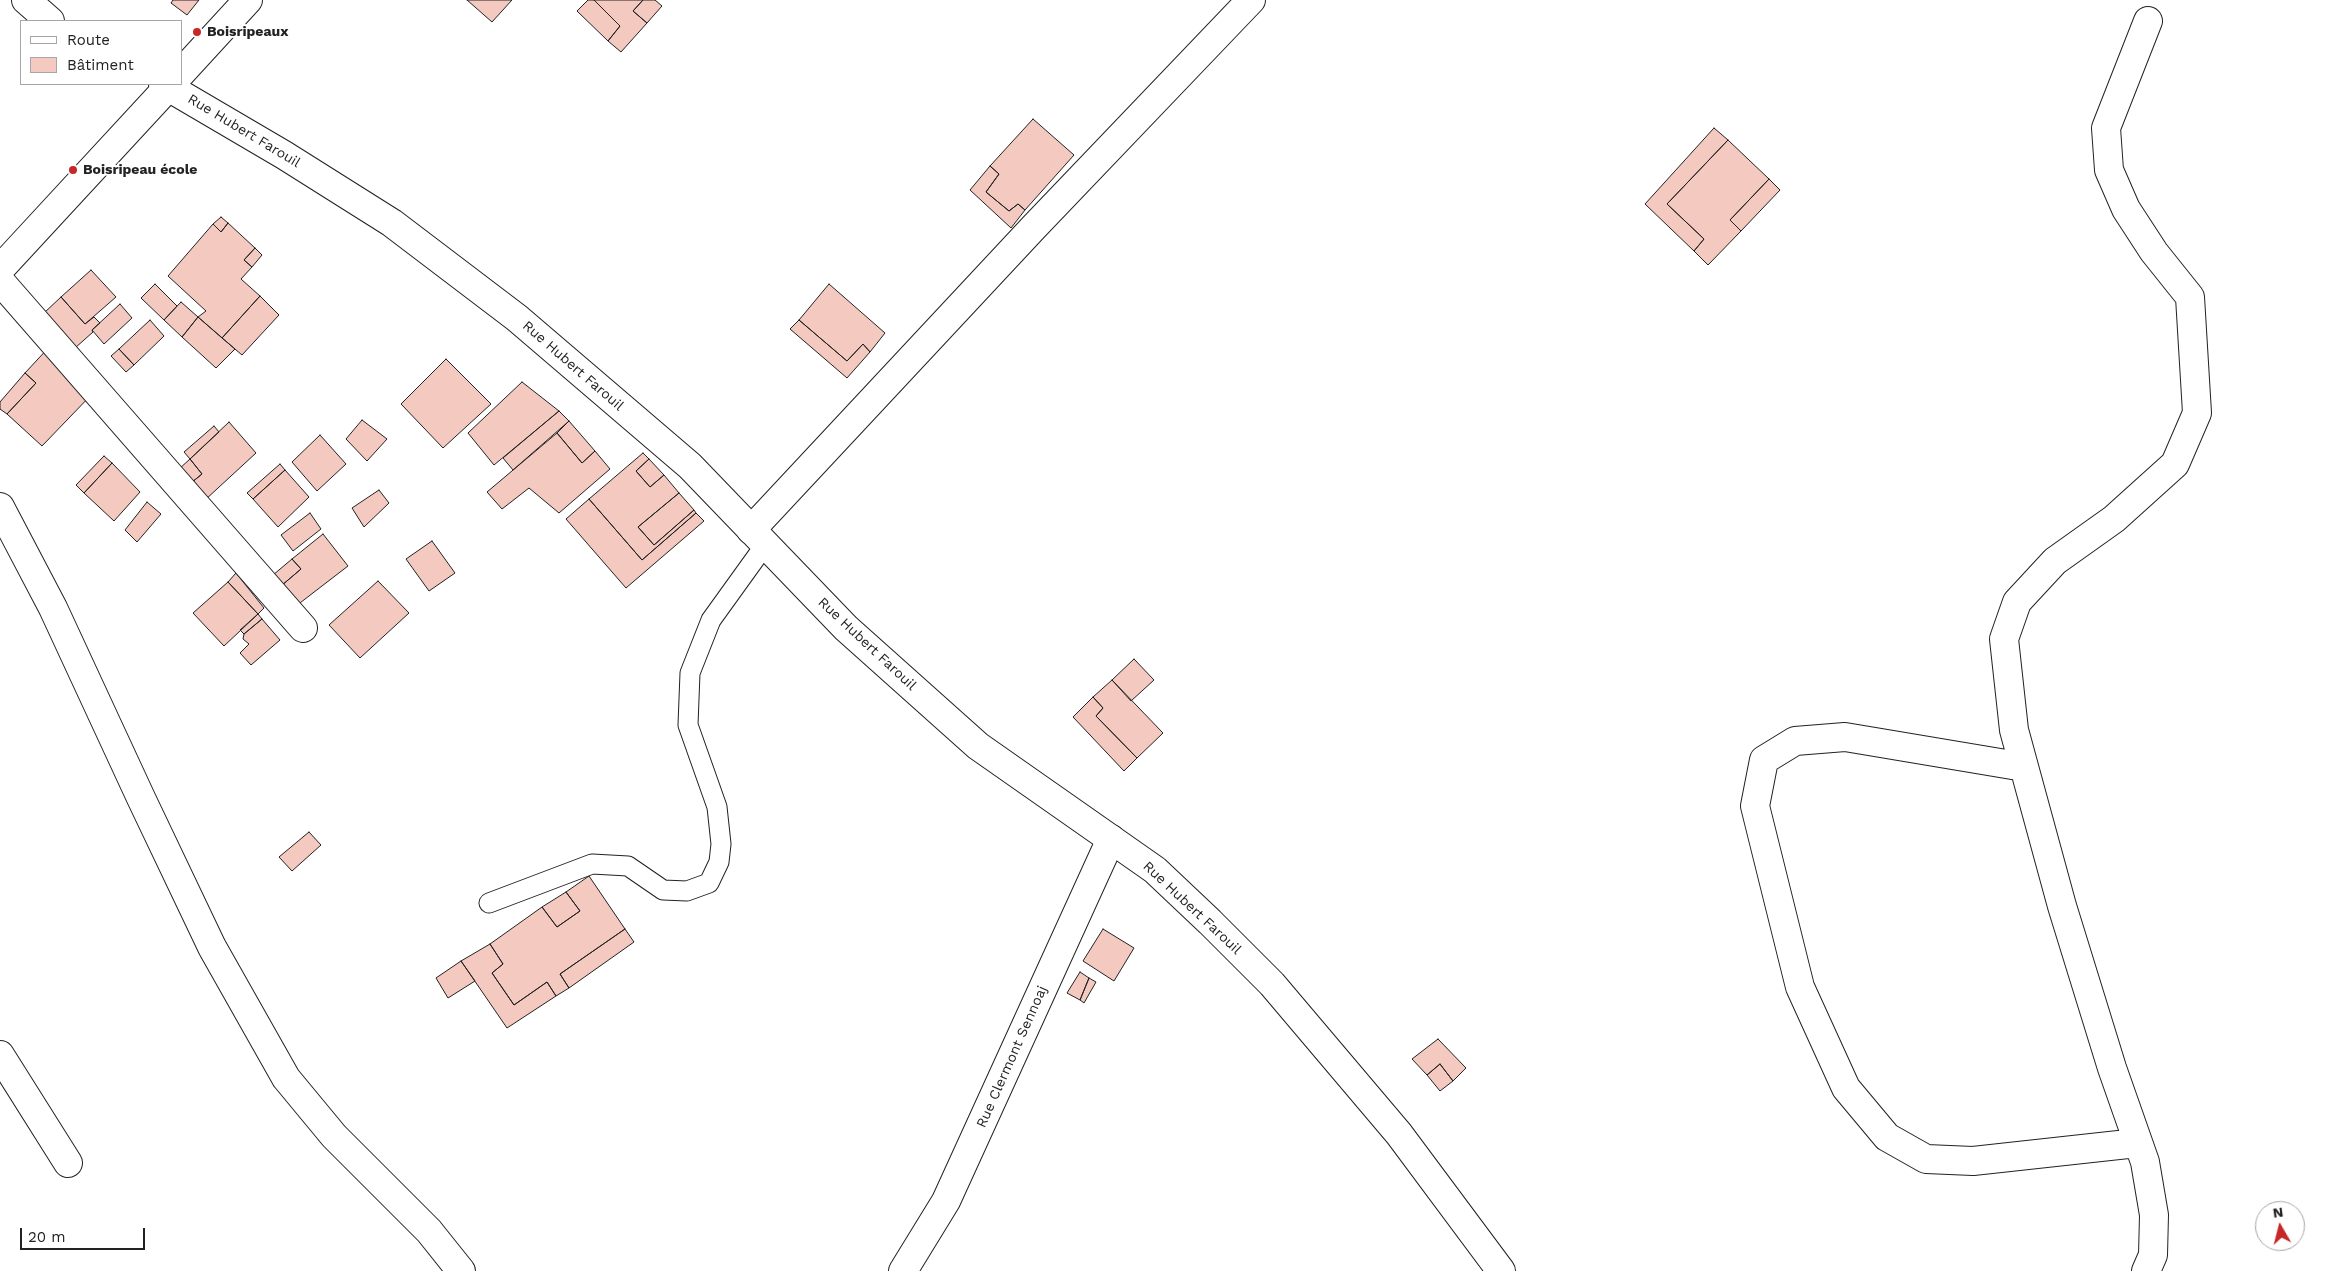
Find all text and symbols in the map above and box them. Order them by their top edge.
legend [20,20,182,85]
place label: Boisripeaux [207,24,288,40]
marker: Boisripeaux [191,26,203,38]
text: Route [67,31,110,49]
text: Bâtiment [67,56,134,74]
street label: Rue Hubert Farouil [185,91,303,171]
place label: Boisripeau école [83,162,197,178]
marker: Boisripeau école [67,164,79,176]
street label: Rue Hubert Farouil [519,318,627,414]
street label: Rue Hubert Farouil [814,594,920,694]
street label: Rue Hubert Farouil [1139,858,1245,958]
street label: Rue Clermont Sennoaj [973,983,1051,1131]
north arrow [2255,1201,2305,1251]
text: N [2272,1203,2284,1221]
scale bar [22,1218,148,1250]
text: 20 m [28,1228,66,1246]

